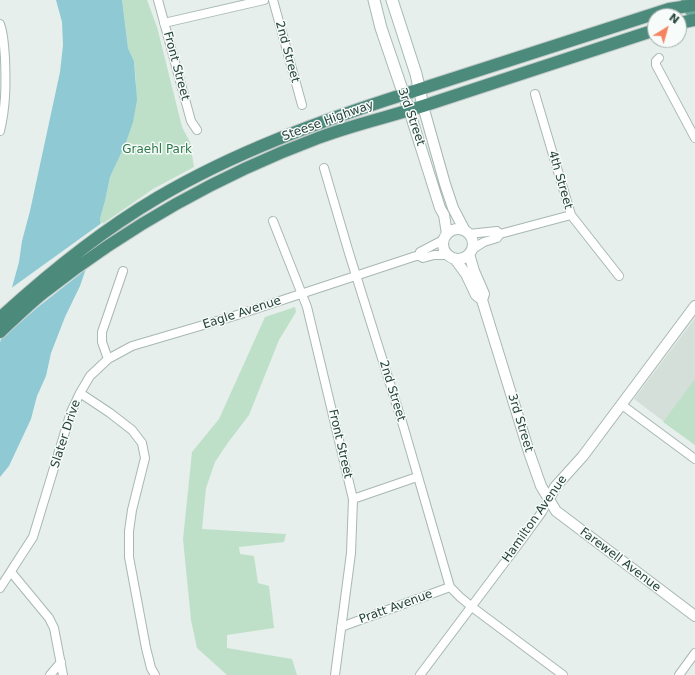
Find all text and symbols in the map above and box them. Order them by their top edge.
north arrow [647,8,687,48]
text: N [666,11,682,27]
street label: 2nd Street [272,20,302,84]
street label: Front Street [160,30,192,102]
street label: 3rd Street [394,86,428,148]
street label: Steese Highway [280,98,376,144]
park label: Graehl Park [122,143,192,157]
street label: 4th Street [545,149,575,211]
street label: Eagle Avenue [201,294,283,332]
street label: 2nd Street [376,359,408,423]
street label: 3rd Street [504,392,536,454]
street label: Slater Drive [48,398,84,470]
street label: Front Street [325,408,355,480]
street label: Hamilton Avenue [500,473,570,565]
street label: Farewell Avenue [577,525,663,595]
street label: Pratt Avenue [357,587,435,627]

